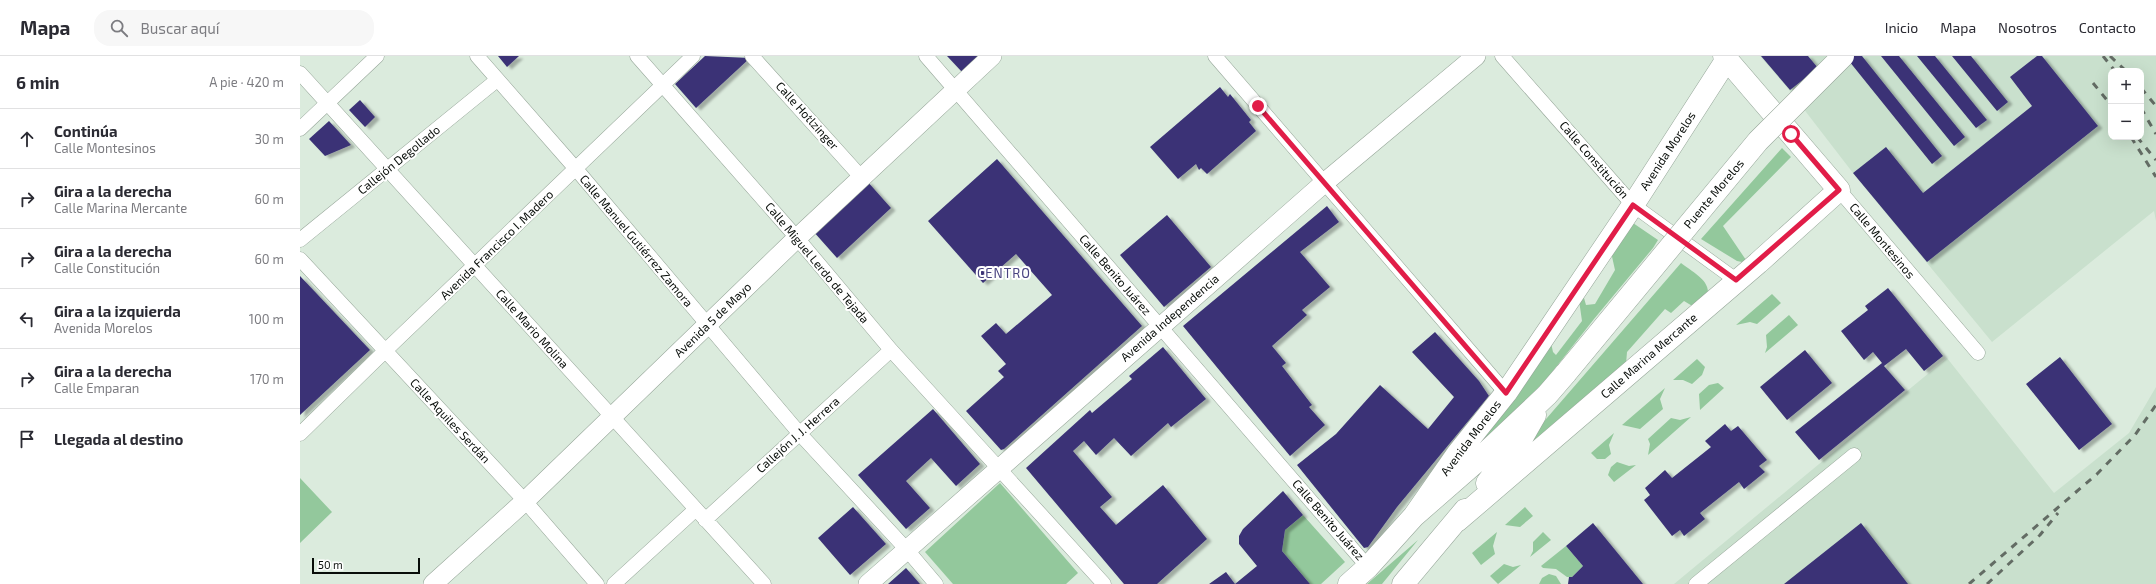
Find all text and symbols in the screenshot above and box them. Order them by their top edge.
search box [94,10,374,46]
text: Mapa [20,16,70,39]
icon: search [108,17,130,39]
text: Buscar aquí [140,19,220,37]
text: Inicio [1885,19,1918,36]
text: Mapa [1940,19,1976,36]
text: Nosotros [1998,19,2057,36]
text: Contacto [2079,19,2136,36]
map controls [2108,68,2144,140]
button: + [2108,68,2144,104]
text: 6 min [16,72,60,92]
text: A pie · 420 m [209,74,284,90]
street label: Calle Hotlzinger [774,78,842,152]
route end [1249,97,1267,115]
button: − [2108,104,2144,140]
street label: Avenida Morelos [1637,108,1698,192]
street label: Calle Constitución [1557,118,1632,201]
text: Continúa [54,122,117,140]
street label: Callejón Degollado [354,122,443,197]
route start [1782,125,1800,143]
icon: ahead [16,128,38,150]
text: 30 m [255,131,284,147]
text: Calle Montesinos [54,140,156,156]
street label: Puente Morelos [1680,156,1746,231]
street label: Calle Manuel Gutiérrez Zamora [577,171,696,309]
text: Gira a la derecha [54,182,172,200]
street label: Avenida Francisco I. Madero [437,187,556,302]
icon: right [16,188,38,210]
text: 60 m [254,191,284,207]
street label: Calle Miguel Lerdo de Tejada [762,199,872,326]
text: Calle Marina Mercante [54,200,187,216]
street label: Calle Montesinos [1847,200,1918,281]
street label: Calle Benito Juárez [1077,231,1155,317]
text: Gira a la derecha [54,242,172,260]
icon: right [16,248,38,270]
text: 60 m [254,251,284,267]
text: Calle Constitución [54,260,160,276]
district label: CENTRO [977,265,1031,281]
street label: Avenida Independencia [1117,271,1221,364]
street label: Avenida 5 de Mayo [671,279,754,360]
street label: Calle Mario Molina [494,286,572,371]
text: Gira a la izquierda [54,302,181,320]
icon: left [16,308,38,330]
street label: Calle Marina Mercante [1597,310,1699,401]
text: 100 m [249,311,284,327]
text: Avenida Morelos [54,320,153,336]
text: Gira a la derecha [54,362,172,380]
icon: right [16,368,38,390]
text: 170 m [250,371,284,387]
street label: Calle Aquiles Serdán [408,375,494,466]
text: Calle Emparan [54,380,139,396]
street label: Callejón J. J. Herrera [753,393,842,476]
street label: Avenida Morelos [1437,397,1503,478]
icon: arrive [16,428,38,450]
text: Llegada al destino [54,430,183,448]
street label: Calle Benito Juárez [1290,476,1368,562]
scale bar [312,556,420,575]
text: 50 m [318,558,343,571]

